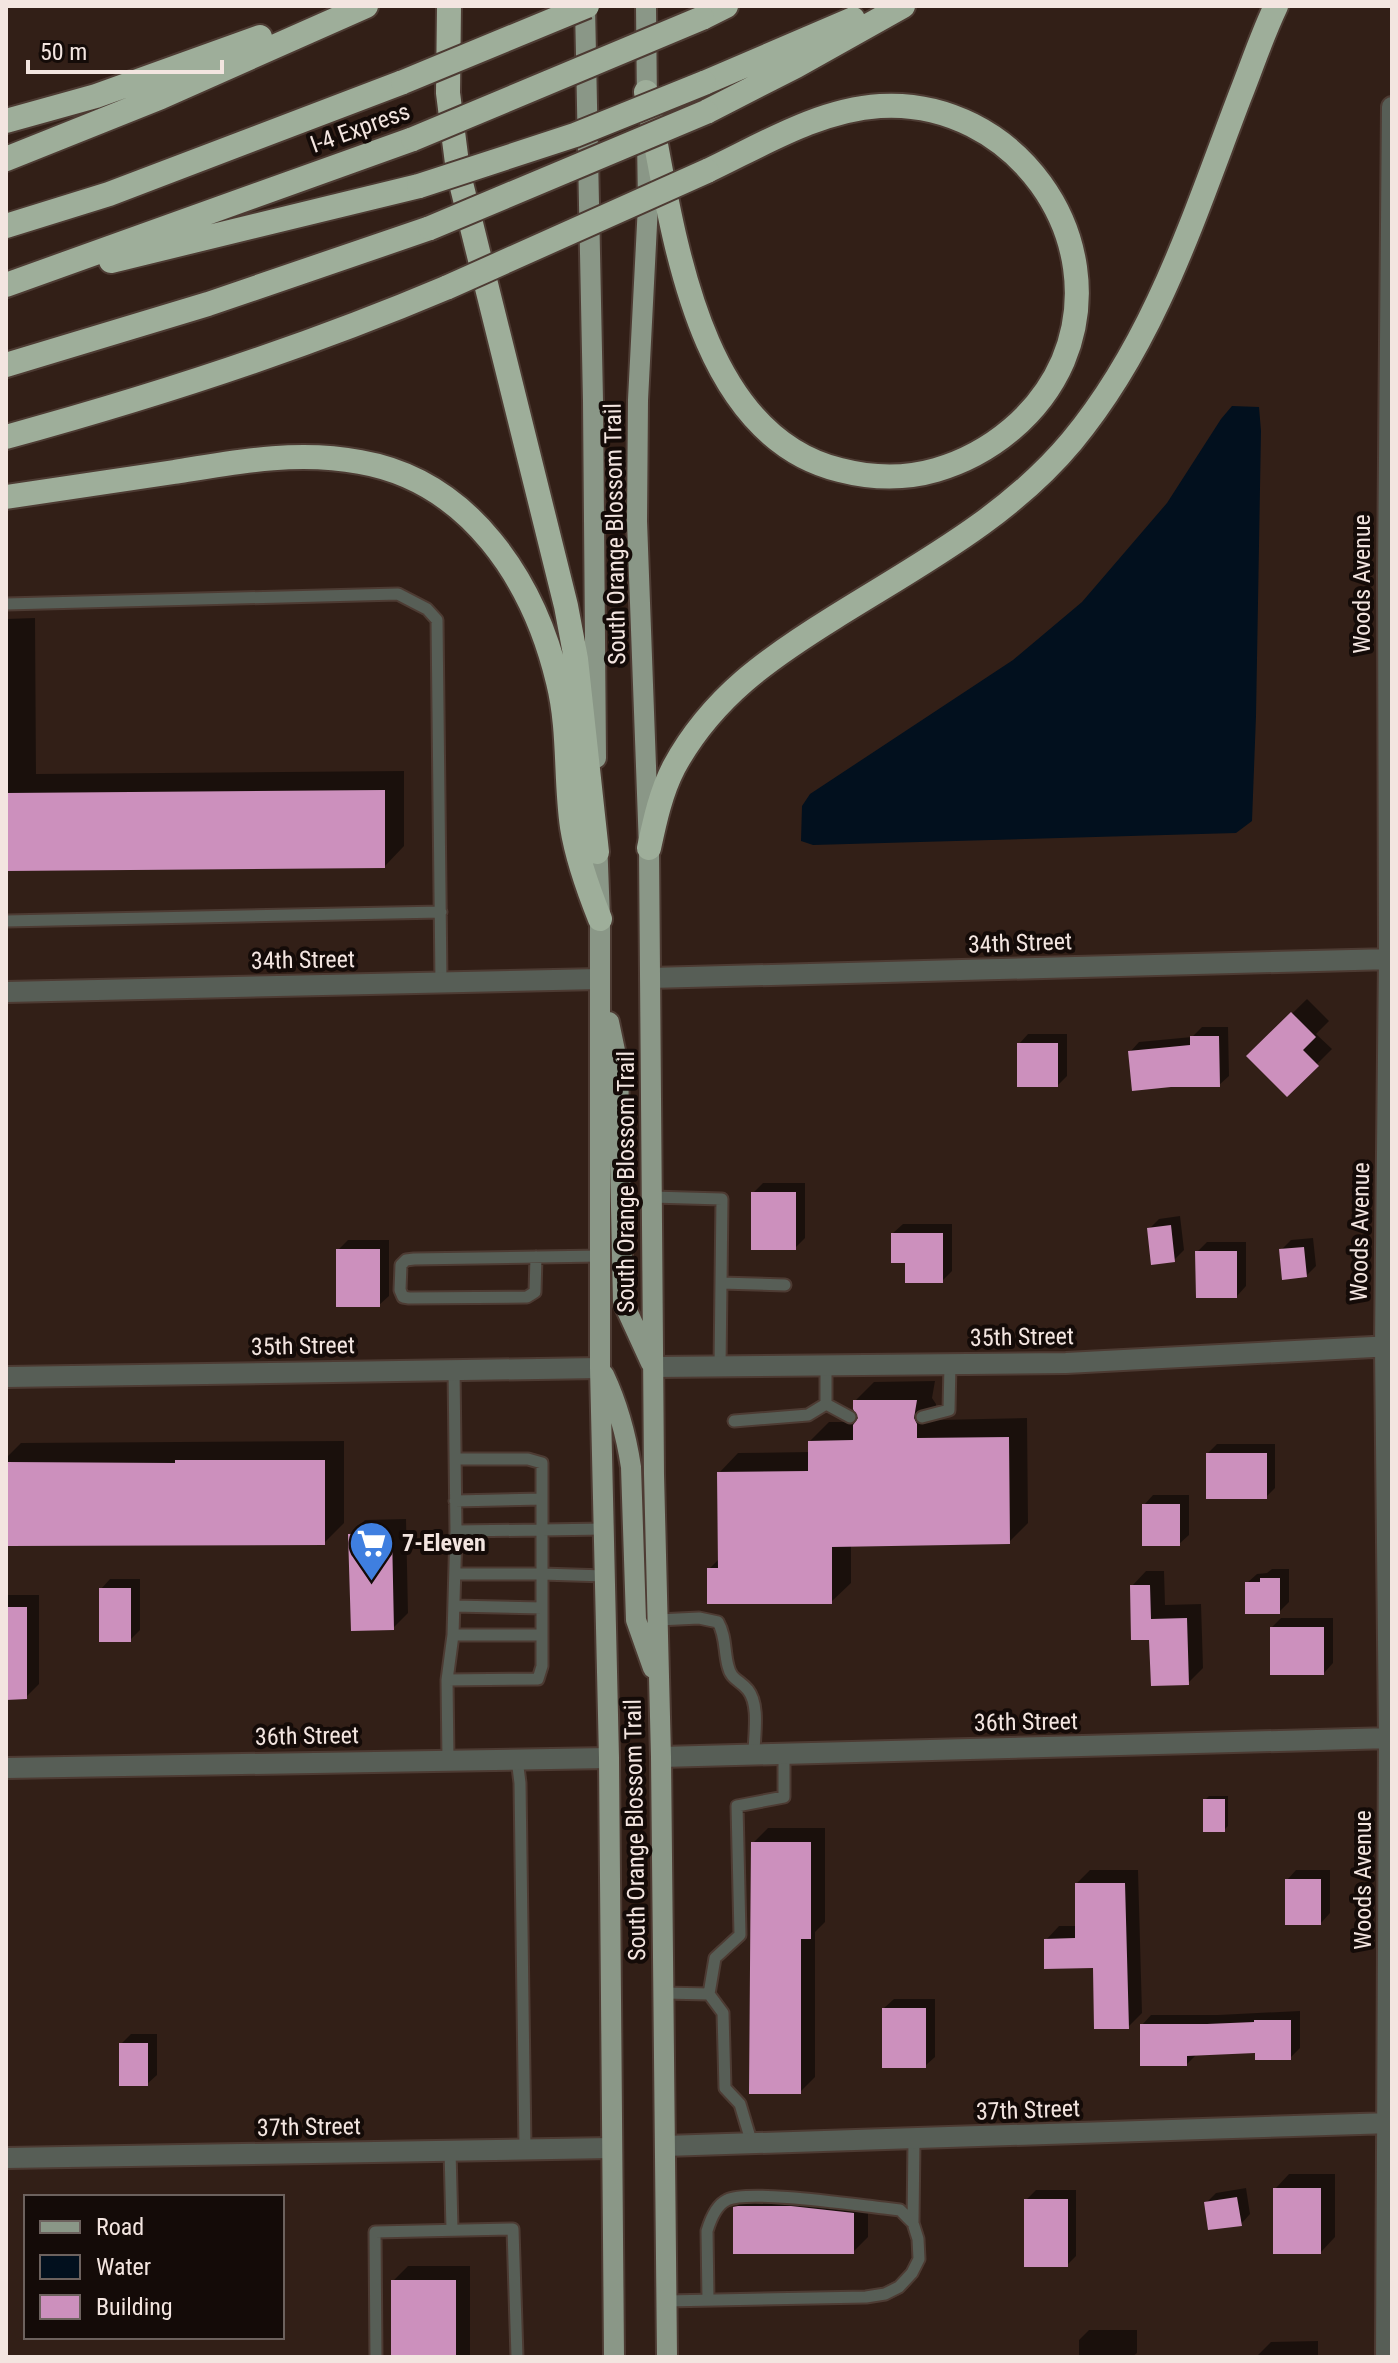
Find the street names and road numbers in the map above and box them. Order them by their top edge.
street label: I-4 Express [306,97,414,159]
street label: South Orange Blossom Trail [599,403,631,665]
street label: Woods Avenue [1348,514,1376,654]
street label: 34th Street [967,927,1073,959]
street label: 34th Street [251,945,355,975]
street label: South Orange Blossom Trail [612,1051,640,1313]
street label: Woods Avenue [1345,1162,1375,1302]
street label: 35th Street [970,1322,1074,1352]
street label: 35th Street [251,1331,355,1361]
street label: South Orange Blossom Trail [619,1699,651,1961]
street label: 36th Street [974,1707,1078,1737]
street label: 36th Street [255,1721,359,1751]
street label: Woods Avenue [1349,1810,1377,1950]
street label: 37th Street [975,2094,1081,2126]
street label: 37th Street [257,2112,361,2142]

